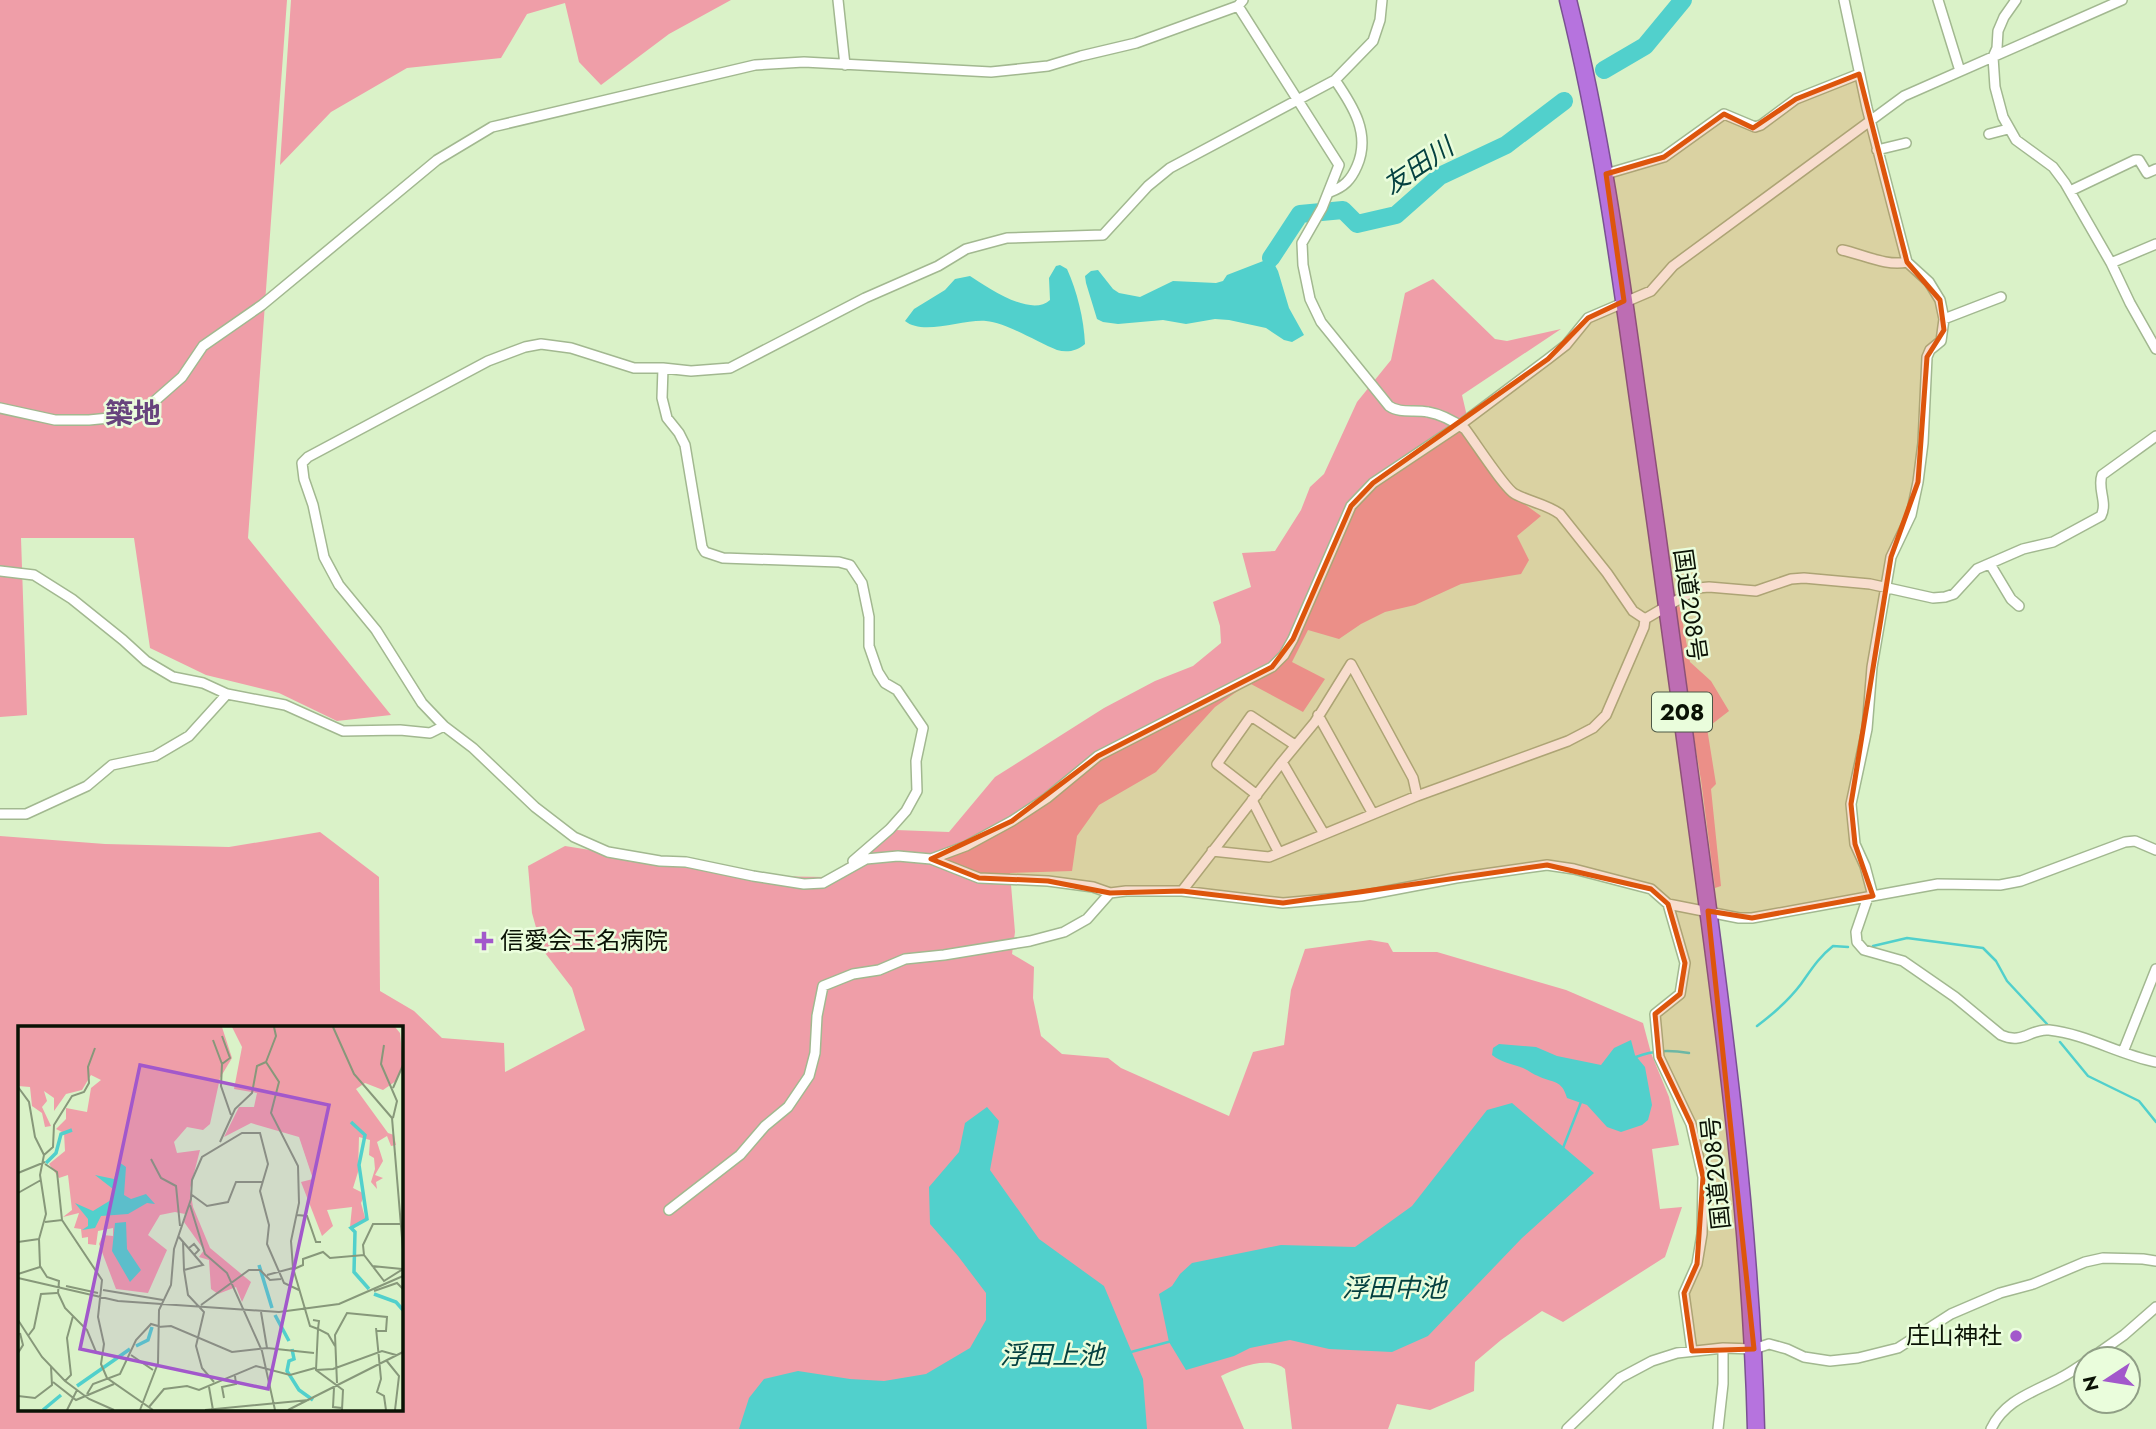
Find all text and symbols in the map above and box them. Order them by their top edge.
water label: 友田川 [1375,127,1463,204]
district label: 築地 [105,393,161,434]
street label: 国道208号 [1665,546,1716,663]
road number: 208 [1652,692,1712,732]
place label: 信愛会玉名病院 [500,923,668,958]
marker: 信愛会玉名病院 [474,931,494,951]
inset map [18,1026,402,1412]
street label: 国道208号 [1692,1115,1739,1231]
water label: 浮田中池 [1342,1269,1449,1307]
place label: 庄山神社 [1906,1318,2002,1353]
marker: 庄山神社 [2008,1328,2024,1344]
water label: 浮田上池 [1000,1336,1107,1374]
north arrow [2072,1345,2142,1415]
text: N [2076,1373,2106,1394]

